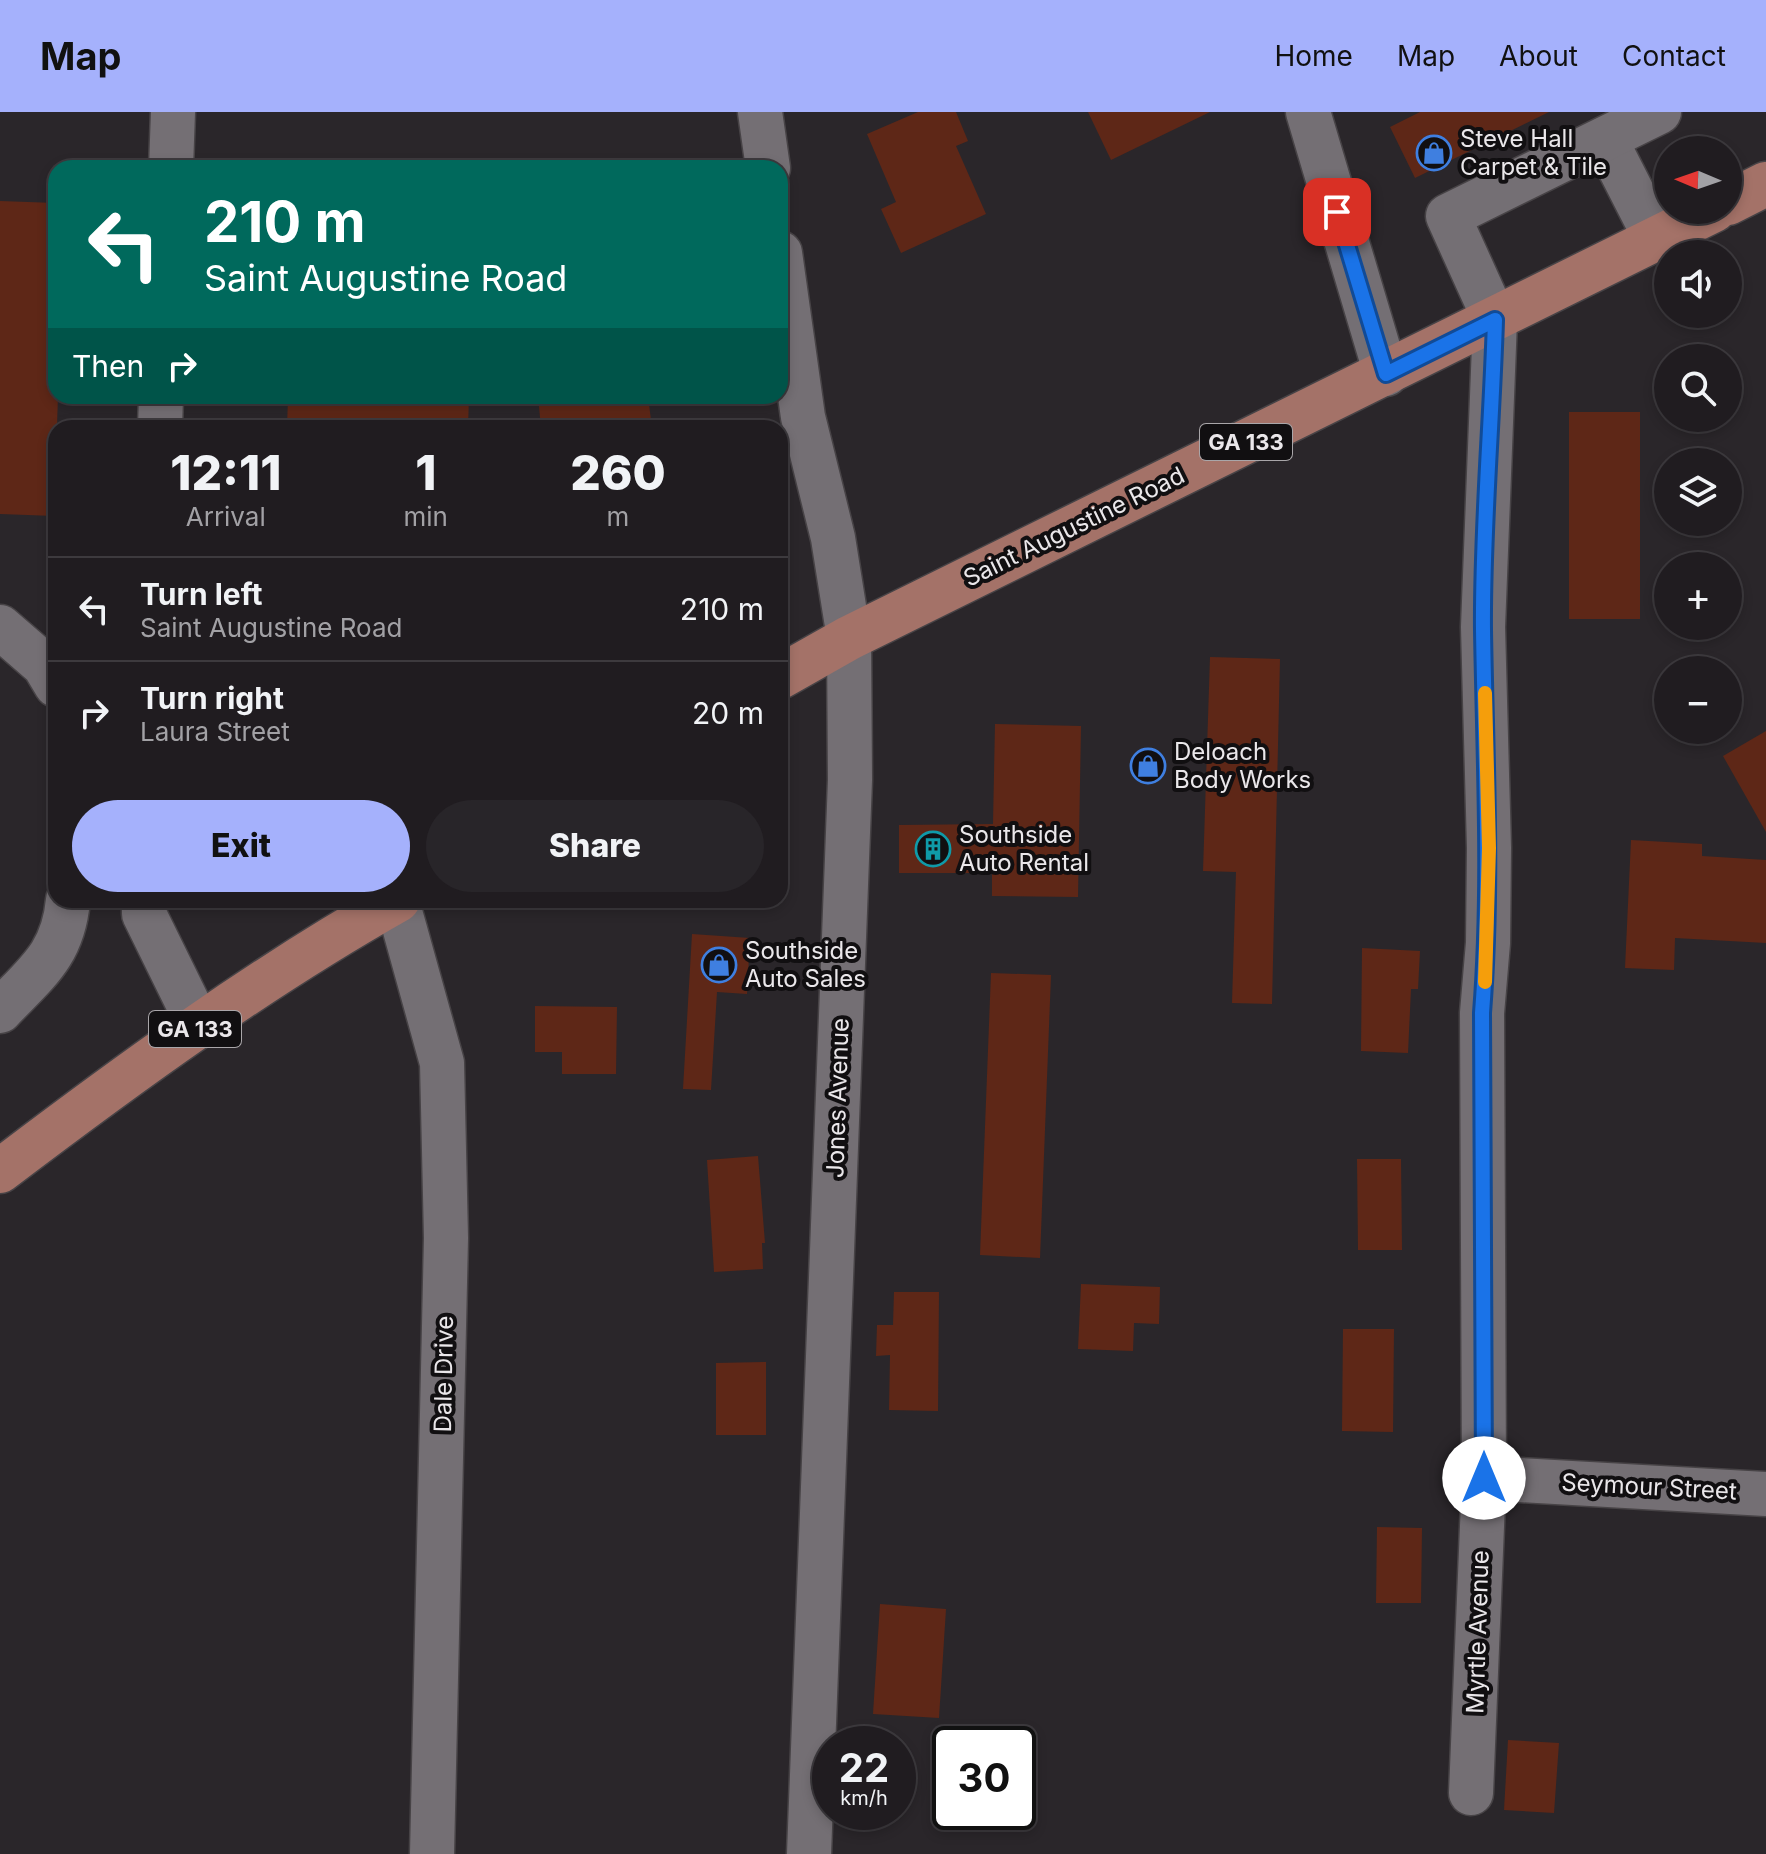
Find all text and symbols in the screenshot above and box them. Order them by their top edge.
text: Map [40,33,121,79]
text: Home [1274,39,1353,73]
text: Map [1397,39,1455,73]
text: About [1499,39,1578,73]
text: Contact [1622,39,1726,73]
place label: Steve Hall Carpet & Tile [1460,124,1607,181]
shop icon: Steve Hall Carpet & Tile [1415,134,1453,172]
north arrow [1654,136,1742,224]
map controls [1654,136,1742,744]
pin [1303,178,1371,246]
text: 210 m [204,188,366,256]
icon: arrive [1315,190,1359,234]
icon: left [72,192,176,296]
button: sound [1654,240,1742,328]
text: Saint Augustine Road [204,256,567,300]
icon: right [160,344,204,388]
button: search [1654,344,1742,432]
text: Then [72,348,144,384]
road number: GA 133 [1200,424,1292,460]
text: 12:11 [170,443,281,502]
text: 1 [415,443,436,502]
text: 260 [570,443,666,502]
button: layers [1654,448,1742,536]
street label: Saint Augustine Road [959,460,1189,593]
text: Arrival [186,501,266,532]
text: min [404,501,448,532]
text: m [607,501,629,532]
button: + [1654,552,1742,640]
text: Turn left [140,576,262,612]
icon: left [72,587,116,631]
text: 210 m [680,591,764,627]
text: Saint Augustine Road [140,612,402,643]
button: − [1654,656,1742,744]
text: Turn right [140,680,284,716]
icon: right [72,691,116,735]
text: 20 m [692,695,764,731]
text: Laura Street [140,716,290,747]
place label: Deloach Body Works [1174,737,1311,794]
shop icon: Deloach Body Works [1129,747,1167,785]
button: Exit [72,800,410,892]
button: Share [426,800,764,892]
place label: Southside Auto Rental [959,820,1089,877]
building icon: Southside Auto Rental [914,830,952,868]
place label: Southside Auto Sales [745,936,866,993]
shop icon: Southside Auto Sales [700,946,738,984]
road number: GA 133 [149,1011,241,1047]
street label: Jones Avenue [820,1018,855,1178]
street label: Dale Drive [428,1315,459,1433]
position arrow [1442,1436,1526,1520]
street label: Seymour Street [1561,1467,1738,1506]
street label: Myrtle Avenue [1460,1550,1495,1714]
speed limit sign: 30 [932,1726,1036,1830]
text: 22 [839,1743,889,1792]
text: km/h [840,1786,888,1810]

